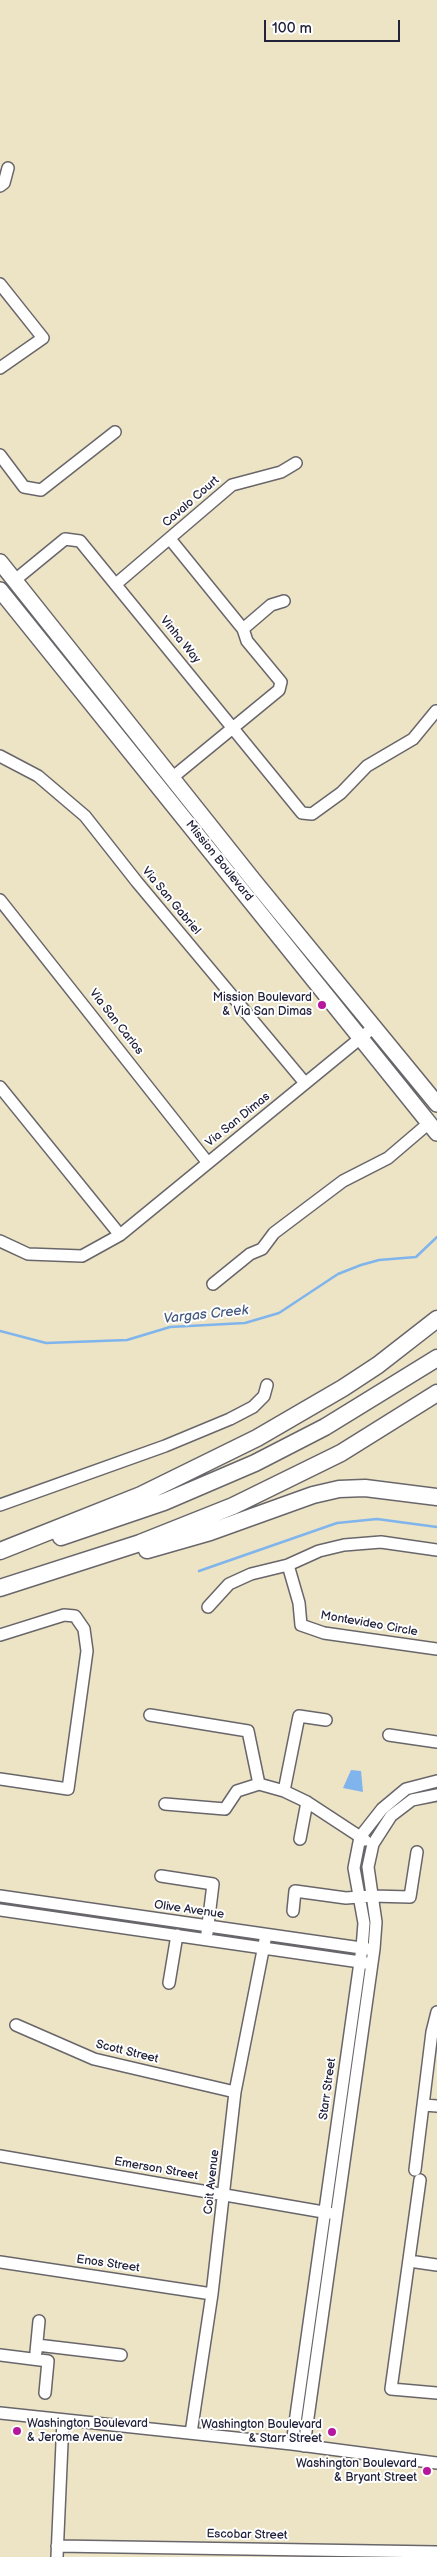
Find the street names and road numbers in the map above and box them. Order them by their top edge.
street label: Cavalo Court [160,473,222,531]
street label: Vinha Way [157,614,203,666]
street label: Mission Boulevard [182,818,256,904]
street label: Via San Gabriel [139,864,203,938]
street label: Via San Carlos [86,986,146,1058]
street label: Via San Dimas [203,1090,273,1150]
street label: Montevideo Circle [319,1608,419,1640]
street label: Olive Avenue [153,1898,225,1922]
street label: Scott Street [94,2037,160,2067]
street label: Starr Street [317,2057,339,2121]
street label: Coit Avenue [201,2149,223,2215]
street label: Emerson Street [113,2155,199,2183]
street label: Enos Street [75,2252,141,2276]
street label: Escobar Street [206,2527,288,2543]

